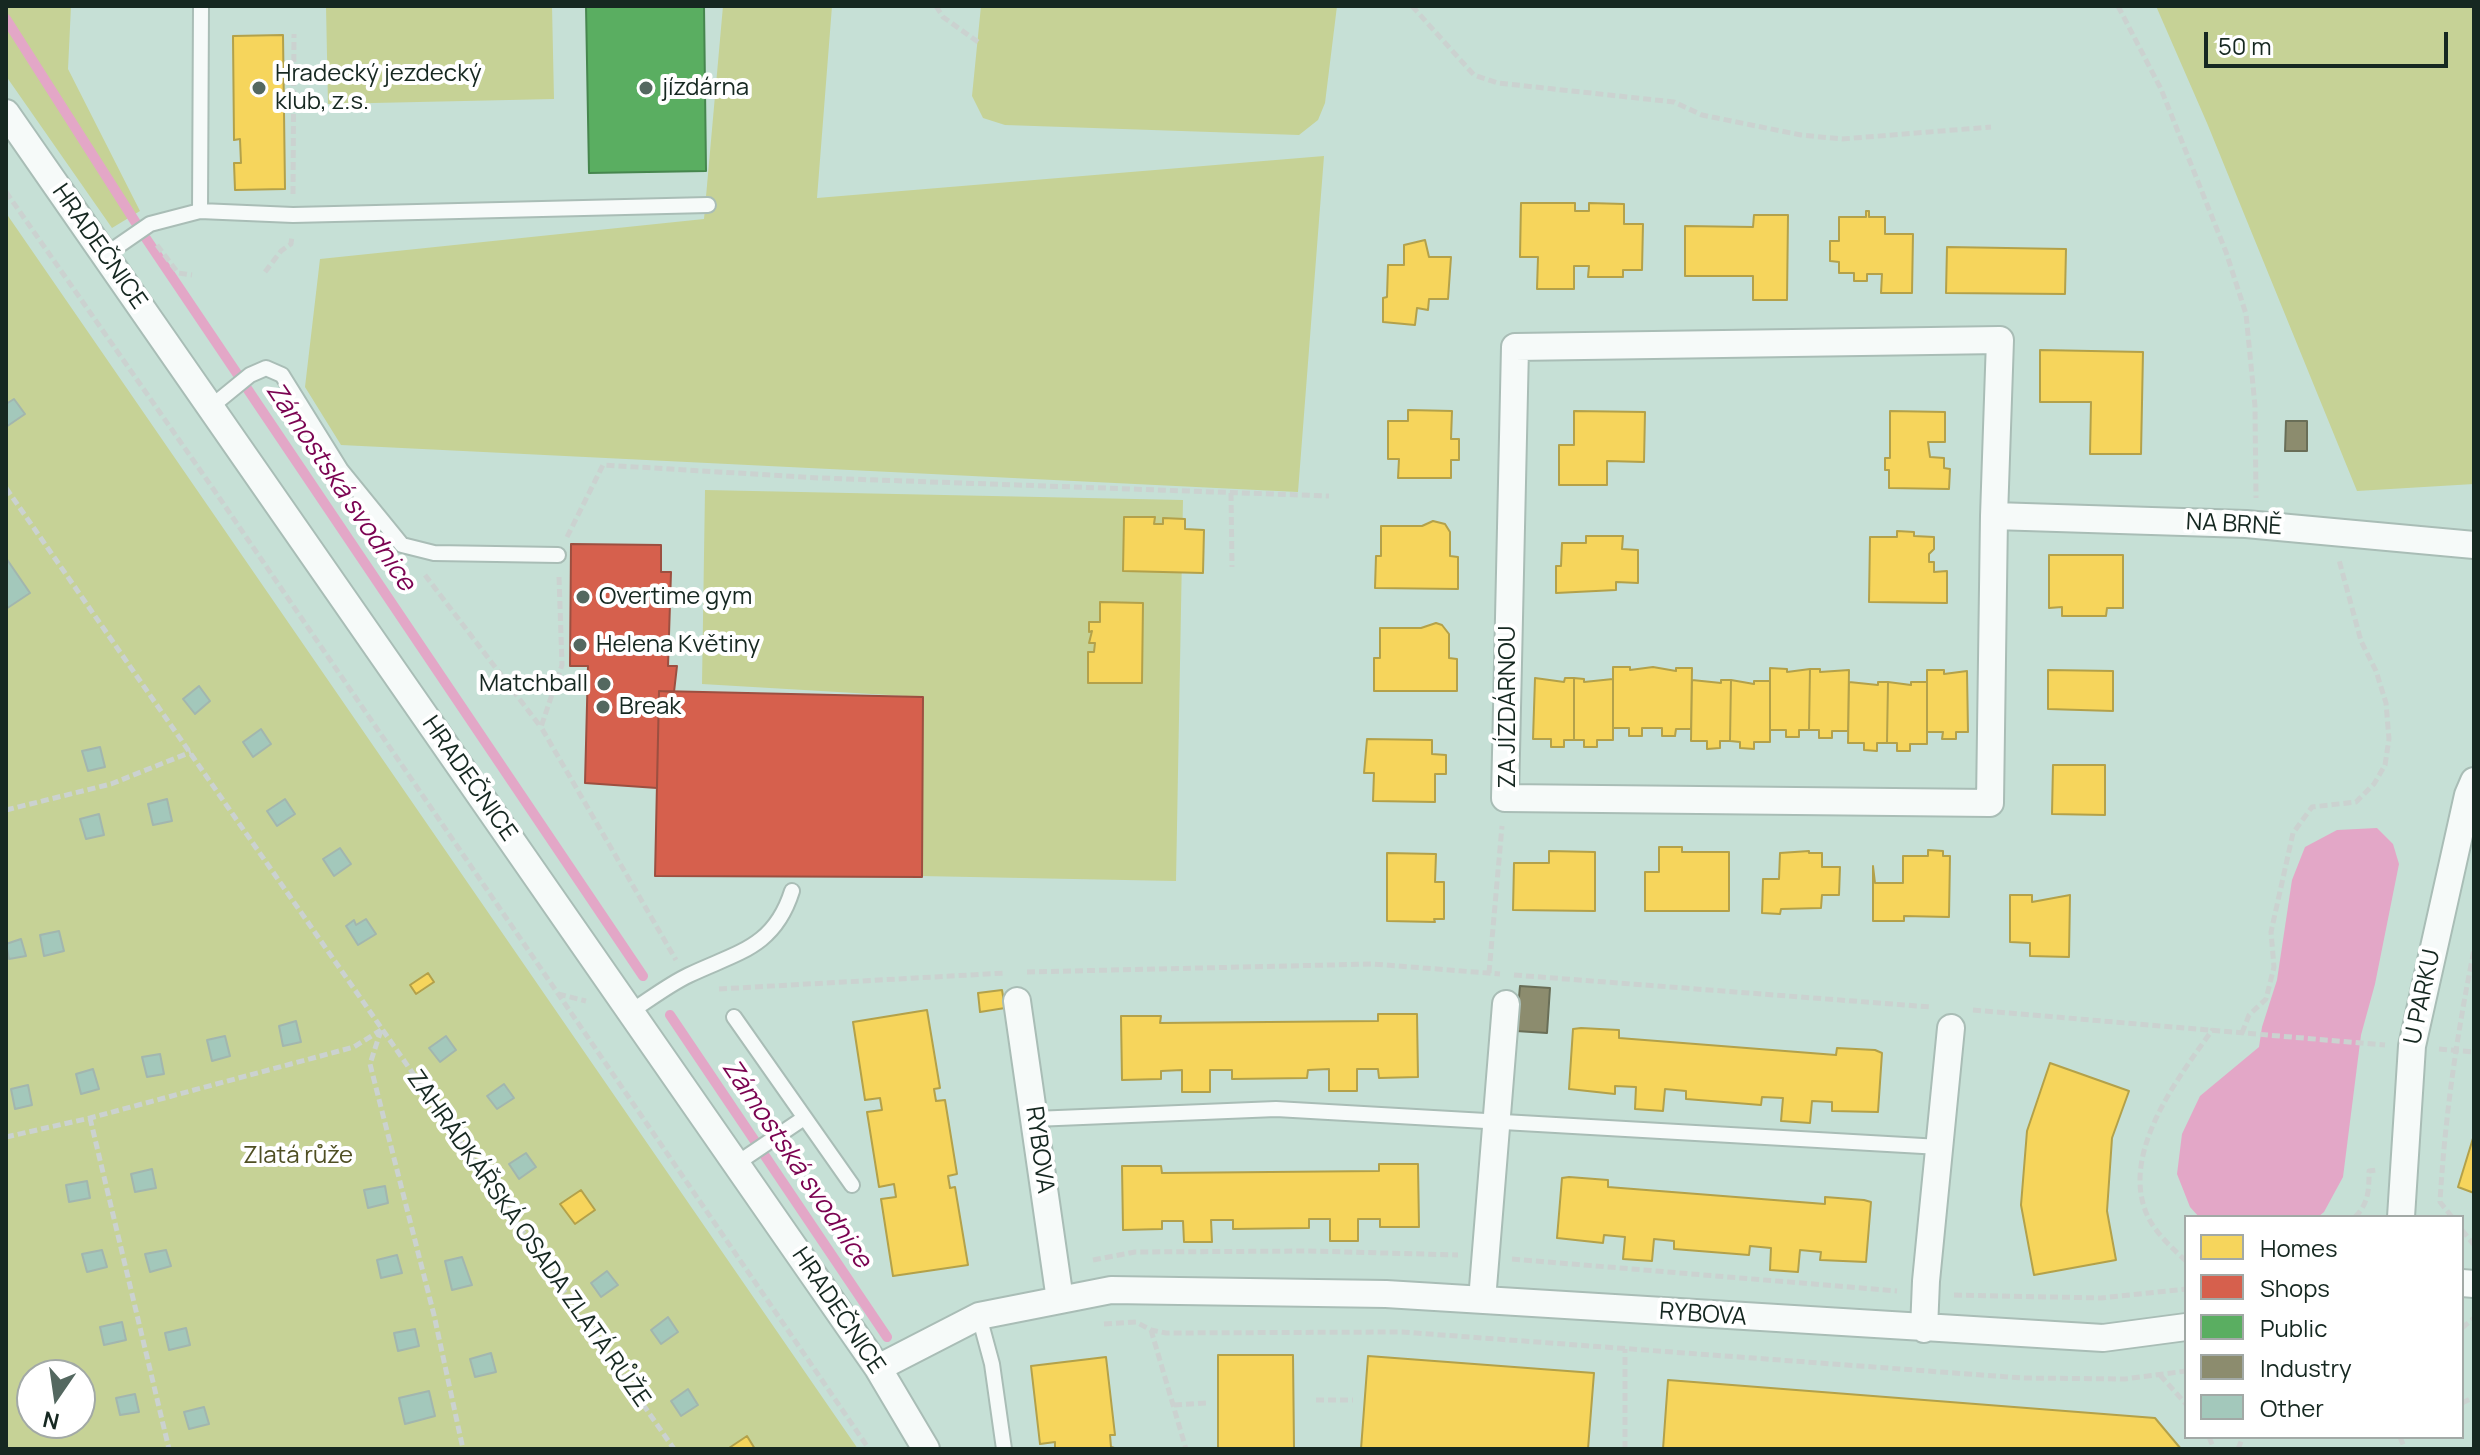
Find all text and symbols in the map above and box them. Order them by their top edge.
scale bar [2208,16,2452,66]
text: 50 m [2218,29,2272,62]
place label: Hradecký jezdecký klub, z.s. [275,60,482,116]
place label: jízdárna [662,74,749,102]
marker: Hradecký jezdecký klub, z.s. [250,79,268,97]
marker: jízdárna [637,79,655,97]
street label: HRADEČNICE [45,179,153,315]
water label: Zámostská svodnice [259,377,421,597]
street label: NA BRNĚ [2185,508,2283,542]
place label: Overtime gym [599,583,752,611]
marker: Overtime gym [574,588,592,606]
street label: ZA JÍZDÁRNOU [1494,626,1522,788]
place label: Helena Květiny [596,631,760,659]
marker: Helena Květiny [571,636,589,654]
place label: Matchball [479,670,588,698]
marker: Matchball [595,675,613,693]
place label: Break [619,693,681,721]
marker: Break [594,698,612,716]
street label: HRADEČNICE [415,711,523,847]
street label: U PARKU [2399,947,2447,1047]
water label: Zámostská svodnice [715,1054,877,1274]
street label: ZAHRÁDKÁŘSKÁ OSADA ZLATÁ RŮŽE [400,1065,656,1413]
street label: RYBOVA [1019,1105,1059,1195]
park label: Zlatá růže [243,1142,353,1170]
legend [2184,1215,2464,1439]
text: Homes [2260,1231,2338,1264]
street label: HRADEČNICE [785,1242,891,1380]
text: Shops [2260,1271,2330,1304]
street label: RYBOVA [1658,1298,1748,1332]
text: Public [2260,1311,2327,1344]
text: Industry [2260,1351,2352,1384]
north arrow [16,1359,96,1439]
text: Other [2260,1391,2324,1424]
text: N [40,1404,62,1437]

